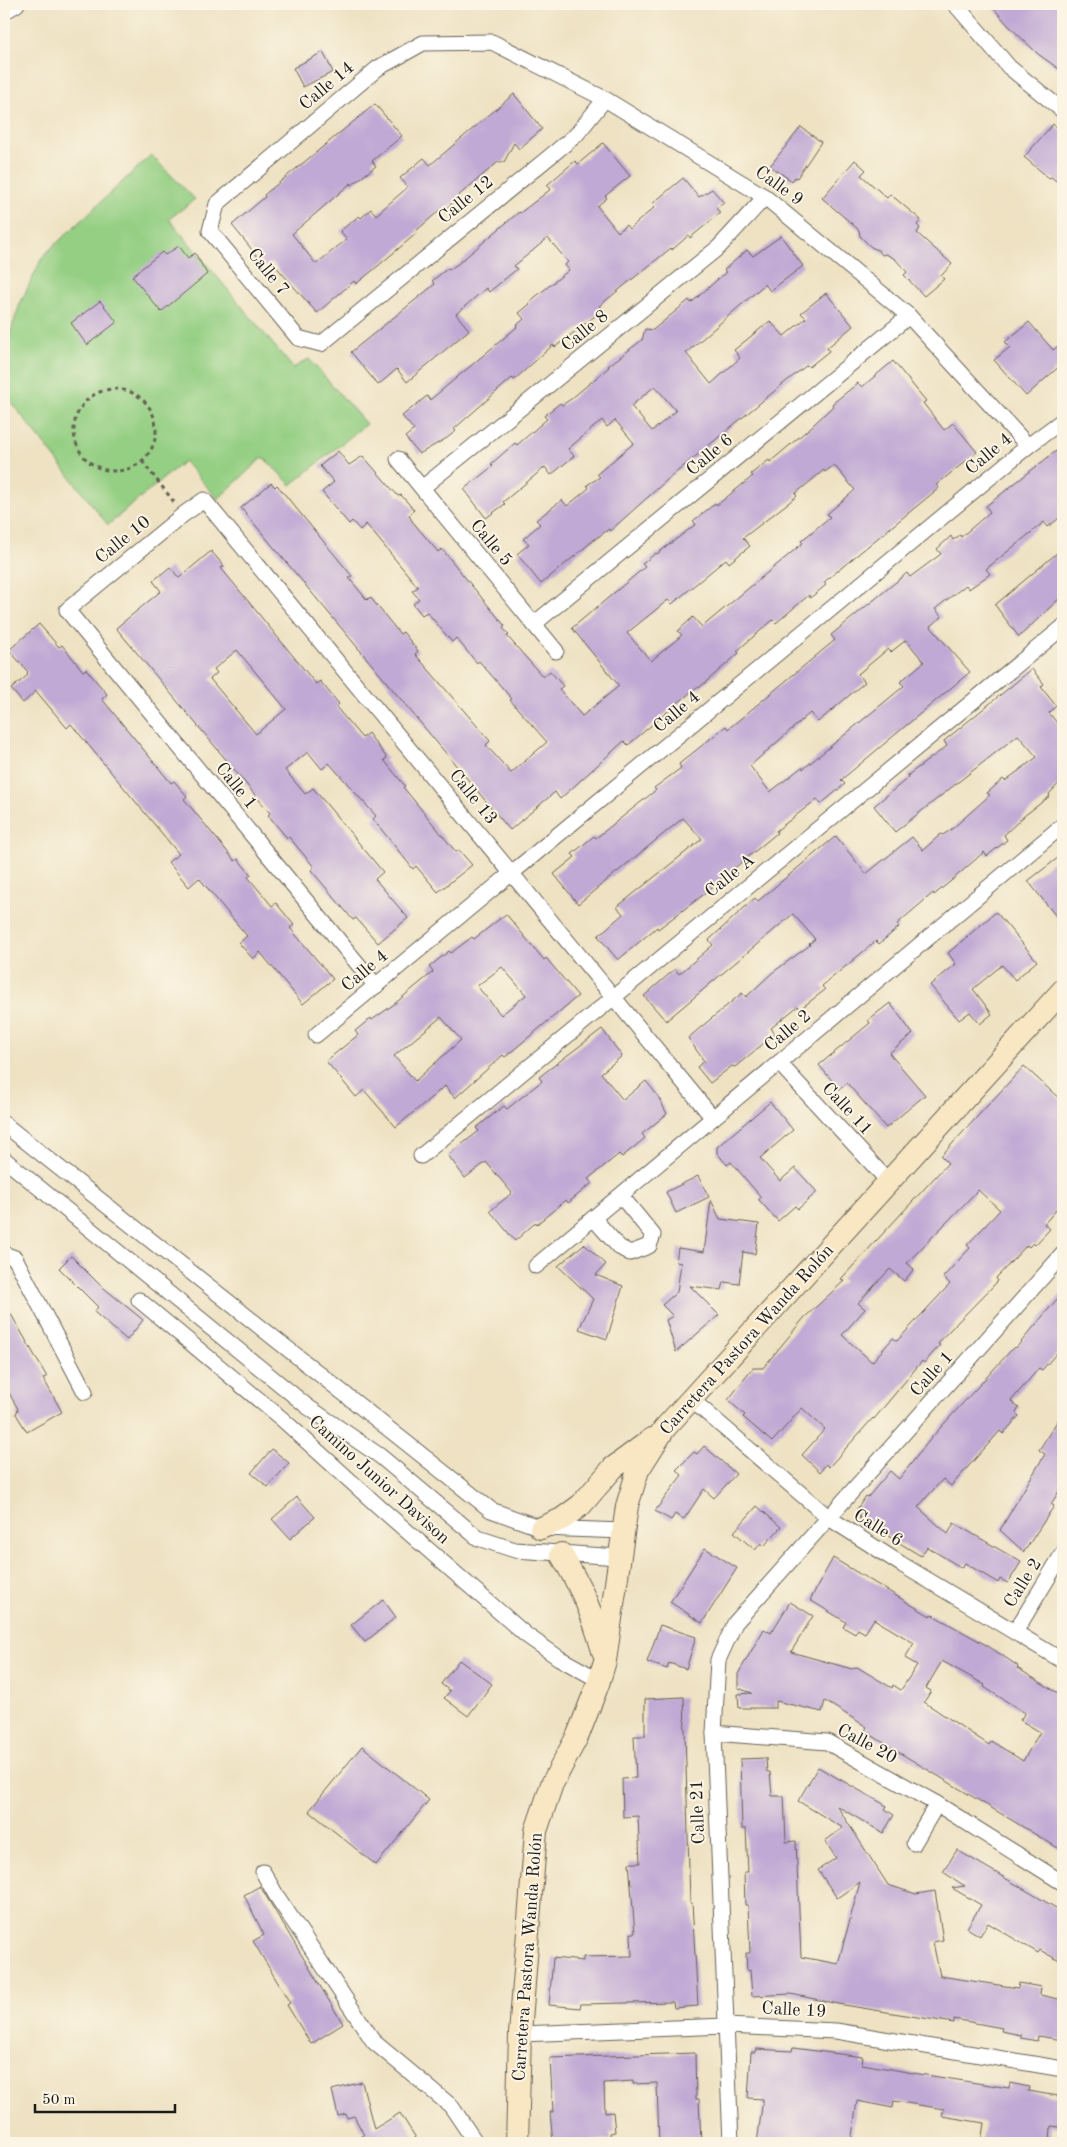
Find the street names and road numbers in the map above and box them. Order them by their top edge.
street label: Calle 14 [296,58,358,114]
street label: Calle 9 [752,163,806,209]
street label: Calle 12 [435,173,497,227]
street label: Calle 7 [244,245,292,299]
street label: Calle 8 [558,307,612,355]
street label: Calle 4 [962,430,1016,478]
street label: Calle 6 [683,431,737,479]
street label: Calle 10 [92,513,154,567]
street label: Calle 5 [467,516,515,570]
street label: Calle 4 [650,688,704,736]
street label: Calle 1 [212,759,260,813]
street label: Calle 13 [446,766,500,828]
street label: Calle A [702,851,758,901]
street label: Calle 4 [338,947,392,995]
street label: Calle 2 [761,1007,815,1055]
street label: Calle 11 [818,1079,876,1139]
street label: Carretera Pastora Wanda Rolón [657,1241,837,1439]
street label: Calle 1 [907,1348,957,1400]
street label: Camino Junior Davison [305,1412,453,1548]
street label: Calle 6 [850,1506,906,1550]
street label: Calle 2 [1001,1555,1045,1611]
street label: Calle 20 [834,1721,900,1767]
street label: Calle 21 [688,1779,708,1845]
street label: Carretera Pastora Wanda Rolón [510,1832,546,2082]
street label: Calle 19 [761,1999,827,2021]

